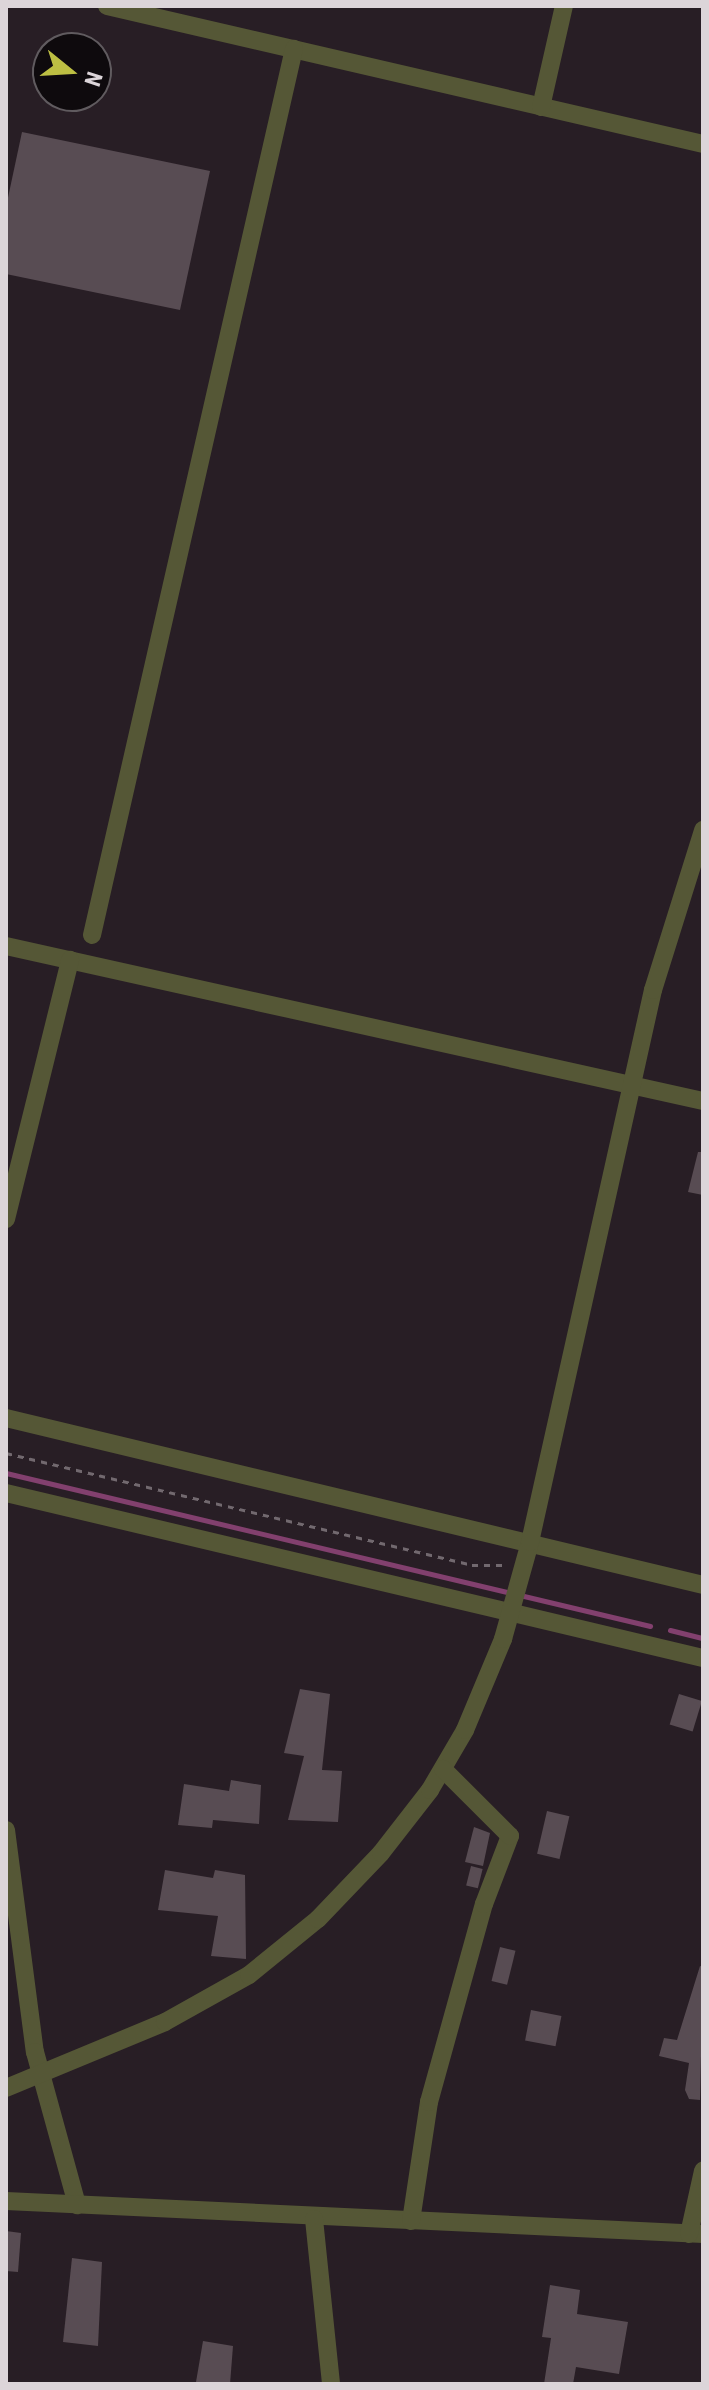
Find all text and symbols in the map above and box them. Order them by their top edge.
north arrow [32,32,112,112]
text: N [79,69,107,89]

